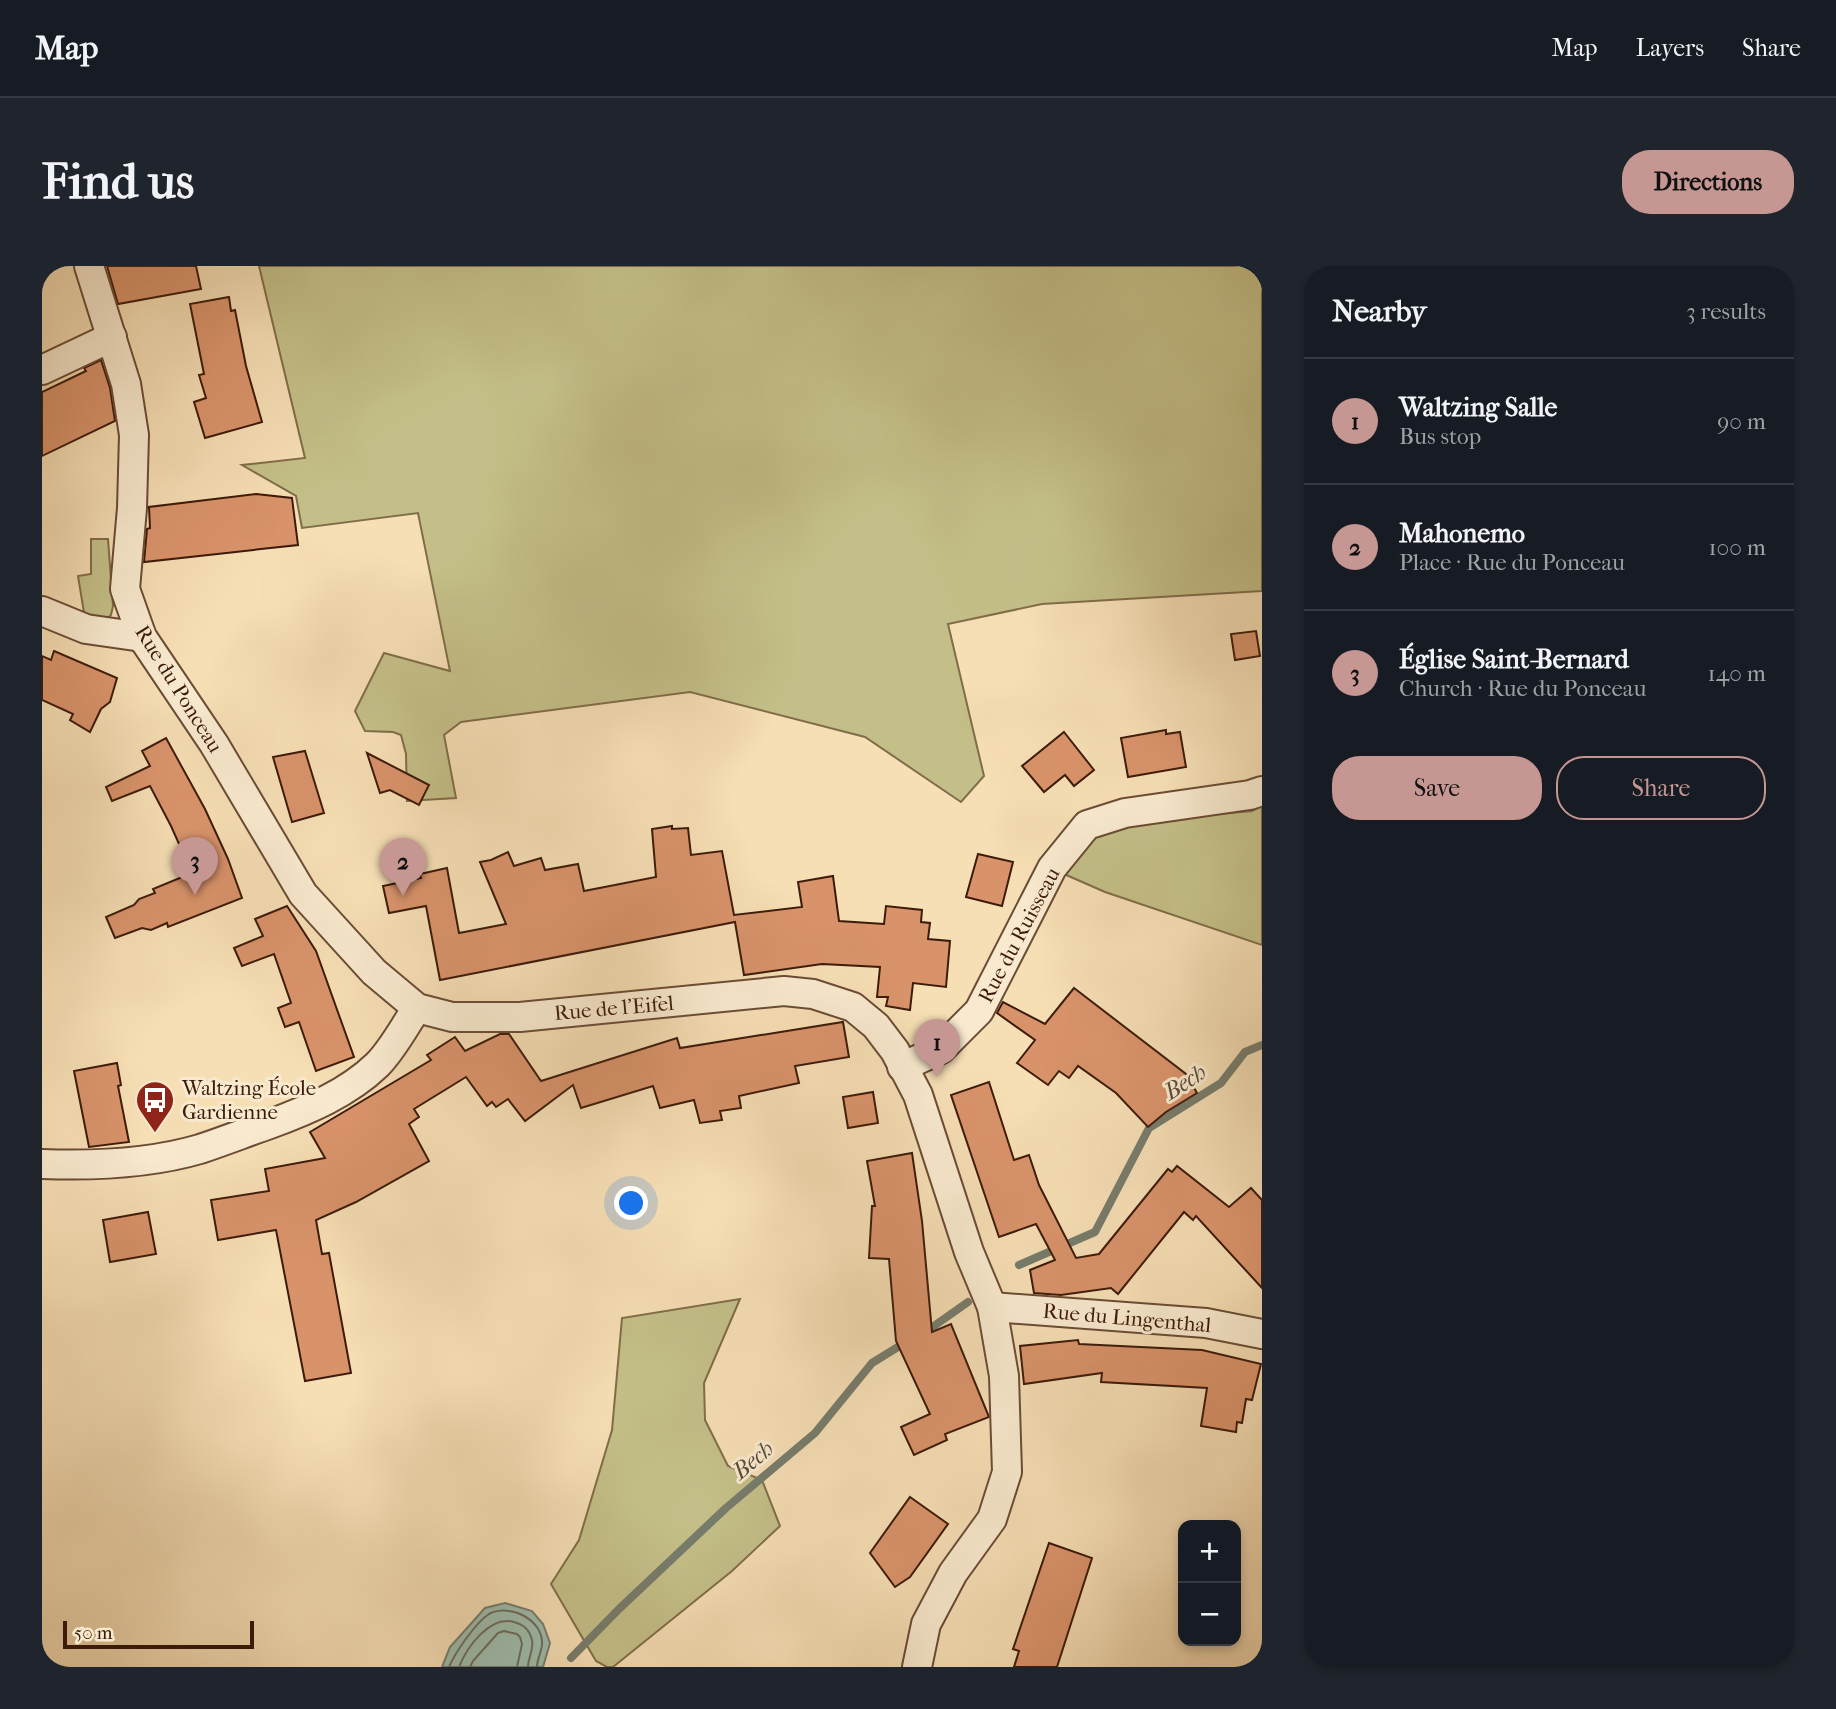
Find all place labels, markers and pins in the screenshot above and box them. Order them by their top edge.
pin: 3 [172,837,218,895]
pin: 2 [380,838,426,896]
pin: 1 [914,1019,960,1077]
place label: Waltzing École Gardienne [181,1076,316,1124]
bus stop icon: Waltzing École Gardienne [134,1079,176,1134]

